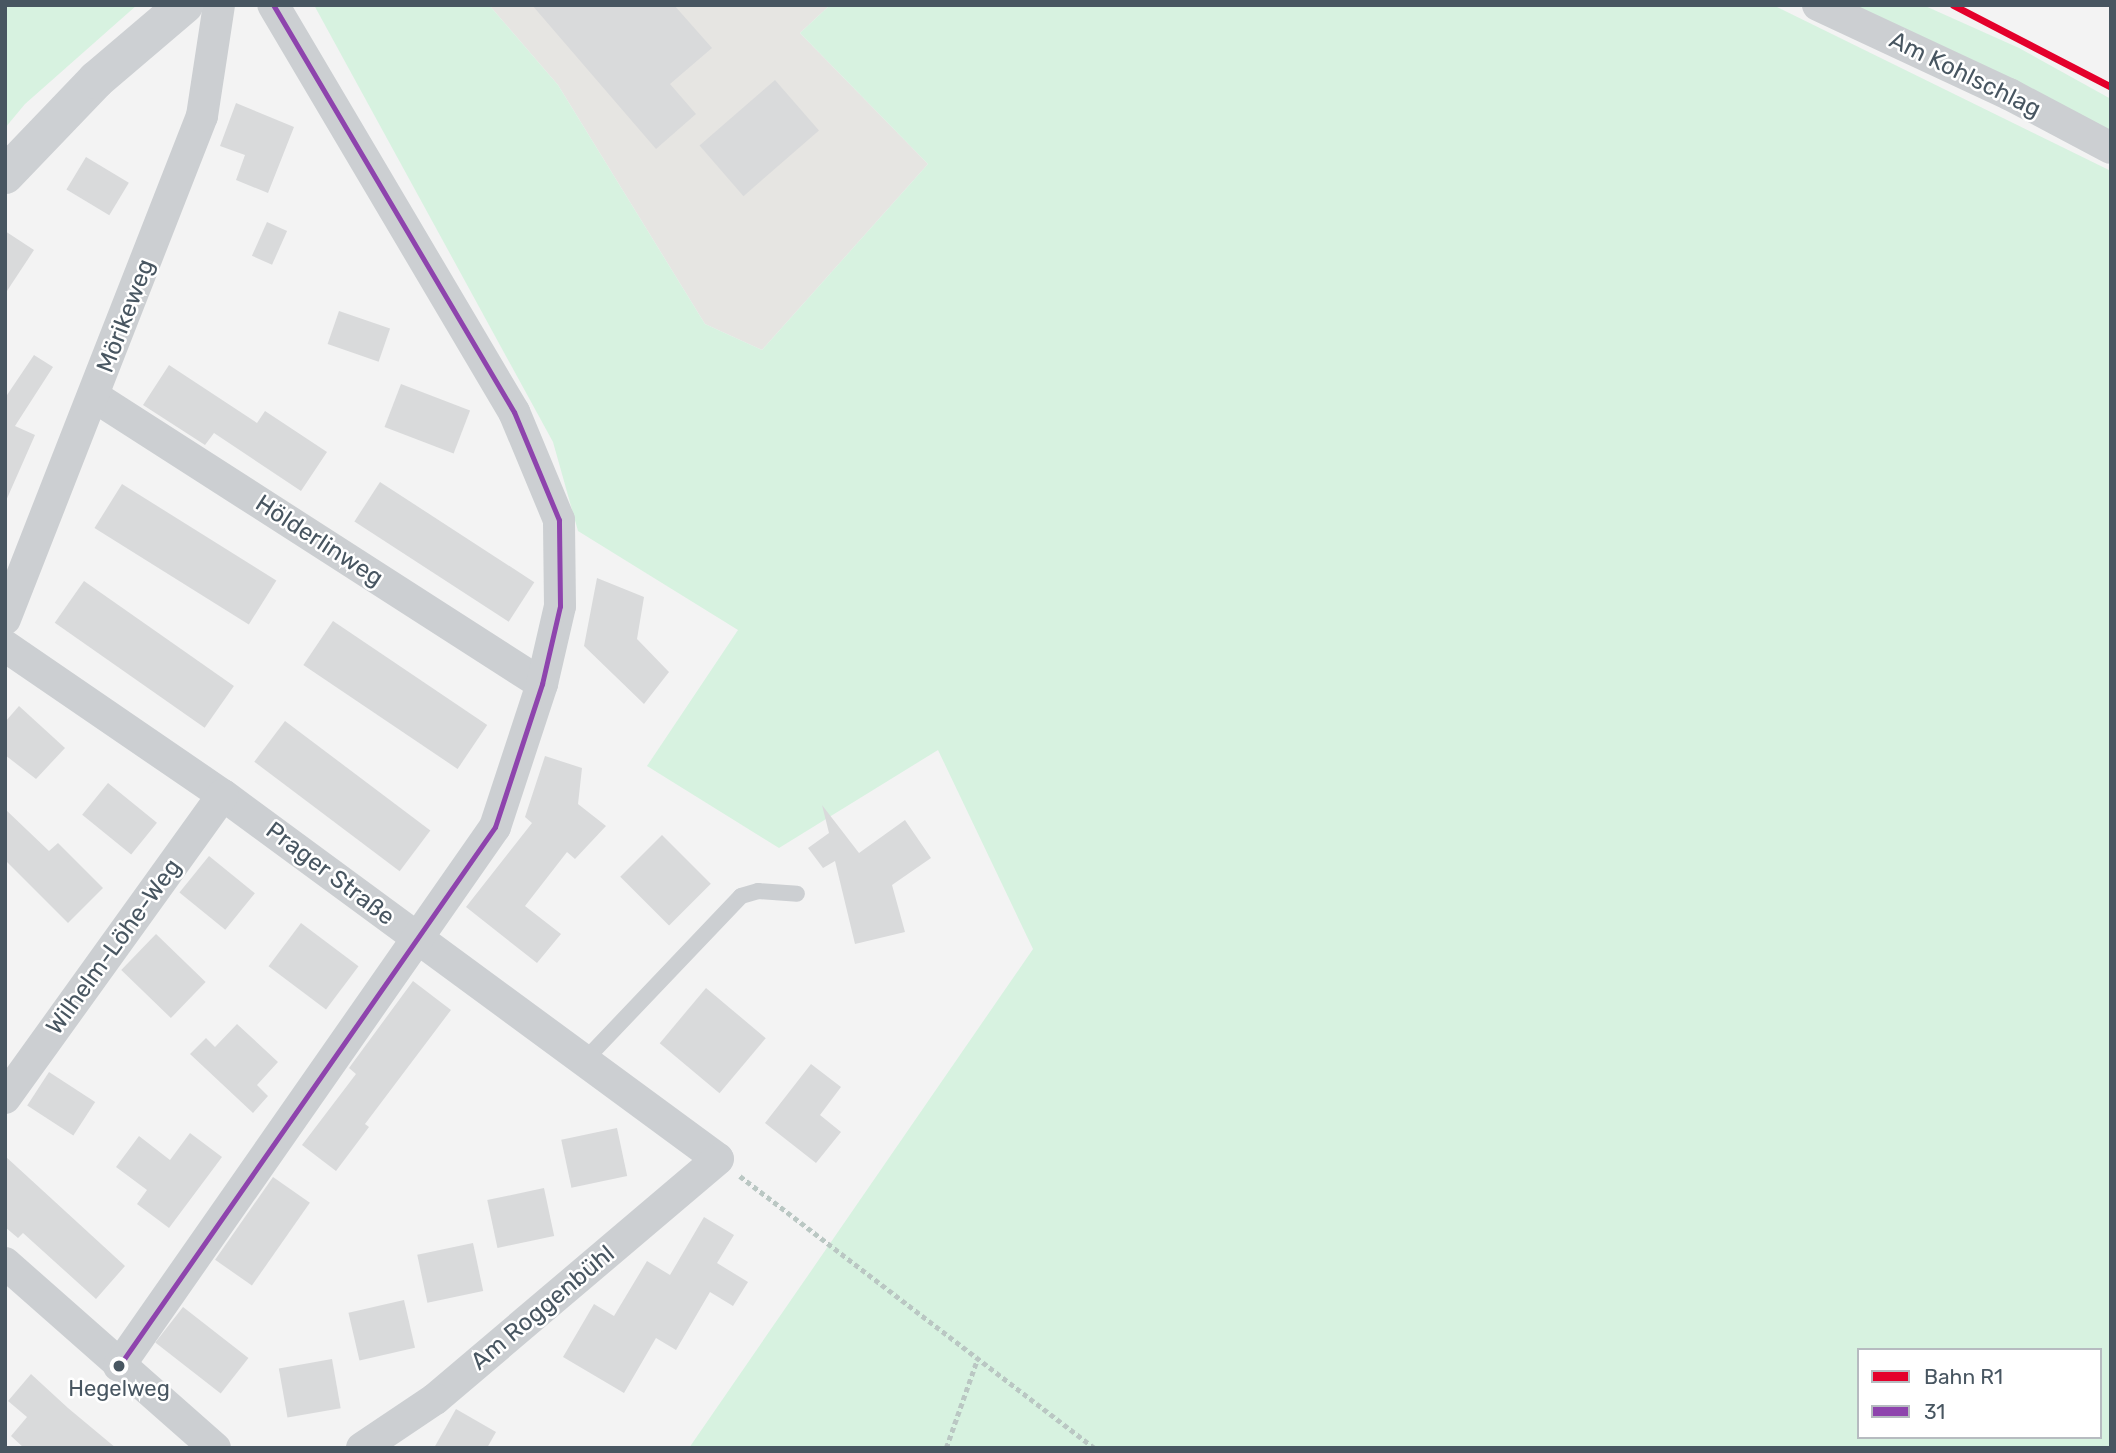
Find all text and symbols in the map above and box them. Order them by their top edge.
street label: Am Kohlschlag [1885,26,2045,124]
street label: Mörikeweg [91,255,161,377]
street label: Hölderlinweg [250,489,388,593]
street label: Prager Straße [260,816,400,932]
street label: Wilhelm-Löhe-Weg [41,853,187,1041]
street label: Am Roggenbühl [465,1240,621,1376]
legend [1857,1348,2102,1439]
marker: Hegelweg [112,1359,126,1373]
text: Bahn R1 [1924,1364,2003,1389]
place label: Hegelweg [68,1376,170,1402]
text: 31 [1924,1399,1945,1424]

